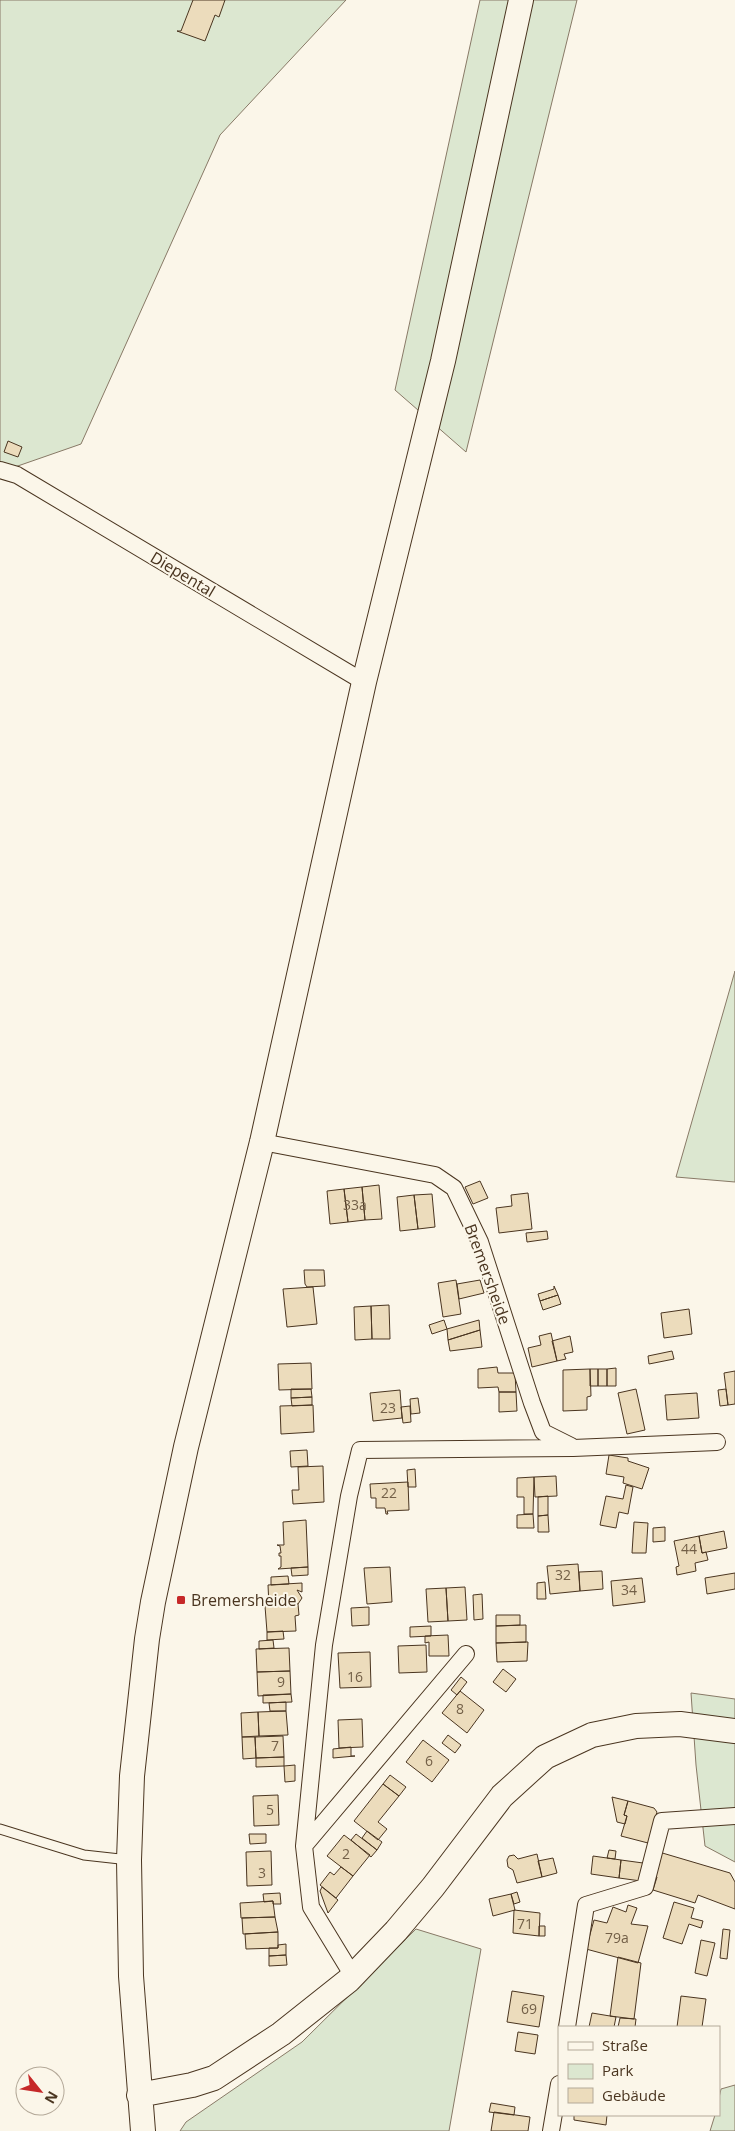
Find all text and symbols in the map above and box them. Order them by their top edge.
street label: Diepental [147,546,219,602]
house number: 33a [343,1195,367,1214]
street label: Bremersheide [460,1221,516,1327]
house number: 23 [380,1398,396,1417]
house number: 22 [381,1483,397,1502]
house number: 44 [681,1539,697,1558]
house number: 32 [555,1565,571,1584]
house number: 34 [621,1580,637,1599]
place label: Bremersheide [191,1589,296,1611]
marker: Bremersheide [175,1594,187,1606]
house number: 16 [347,1667,363,1686]
house number: 9 [277,1672,285,1691]
house number: 8 [456,1699,464,1718]
house number: 7 [271,1736,279,1755]
house number: 6 [425,1751,433,1770]
house number: 5 [266,1800,274,1819]
house number: 2 [342,1844,350,1863]
house number: 3 [258,1863,266,1882]
house number: 71 [517,1914,533,1933]
house number: 79a [605,1928,629,1947]
house number: 69 [521,1999,537,2018]
legend [558,2026,720,2116]
text: Straße [602,2035,648,2055]
text: Park [602,2060,633,2080]
north arrow [15,2066,65,2116]
text: Gebäude [602,2085,666,2105]
text: N [41,2088,63,2107]

